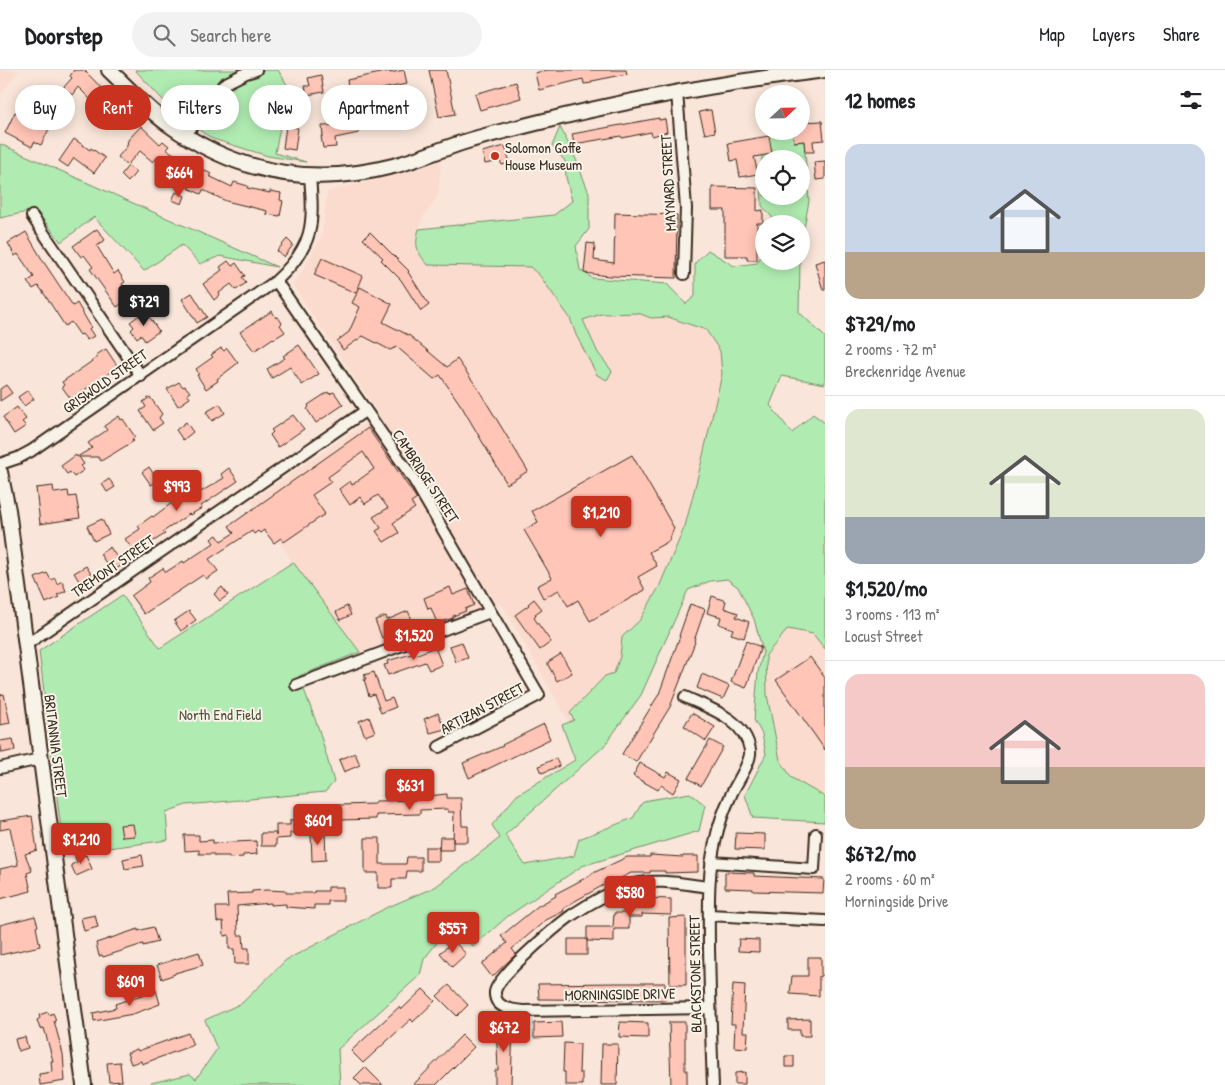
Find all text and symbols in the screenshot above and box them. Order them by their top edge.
search box [132,12,482,57]
text: Doorstep [25,19,102,51]
icon: search [150,21,178,49]
text: Search here [190,22,272,48]
text: Map [1039,22,1065,47]
text: Layers [1093,22,1135,47]
text: Share [1163,22,1200,47]
chip: Buy [15,85,75,130]
chip: Rent [85,85,151,130]
chip: Filters [161,85,239,130]
chip: New [249,85,311,130]
chip: Apartment [321,85,427,130]
north arrow [755,85,810,140]
map controls [755,85,810,270]
text: 12 homes [845,86,915,115]
icon: filters [1177,86,1205,114]
street label: MAYNARD STREET [655,133,681,232]
place label: Solomon Goffe House Museum [505,137,582,175]
marker: Solomon Goffe House Museum [489,150,501,162]
button: locate [755,150,810,205]
pin: $664 [149,156,209,198]
text: $664 [166,161,192,183]
icon: home [980,176,1070,266]
button: layers [755,215,810,270]
pin: $729 [114,284,174,327]
text: $729 [129,290,159,312]
text: $729/mo [845,309,915,338]
text: 2 rooms · 72 m² [845,338,936,360]
street label: GRISWOLD STREET [58,343,152,418]
text: Breckenridge Avenue [845,360,966,382]
street label: CAMBRIDGE STREET [388,425,465,528]
icon: home [980,442,1070,532]
pin: $993 [147,470,207,512]
text: $993 [163,475,191,497]
pin: $1,210 [560,496,642,538]
text: $1,210 [582,501,620,523]
street label: TREMONT STREET [67,529,160,602]
text: $1,520/mo [845,574,927,603]
text: 3 rooms · 113 m² [845,603,940,625]
pin: $1,520 [373,618,455,661]
text: $1,520 [395,624,433,646]
text: Locust Street [845,625,923,647]
street label: ARTIZAN STREET [436,677,528,739]
street label: BRITANNIA STREET [39,693,73,800]
park label: North End Field [179,704,261,725]
icon: home [980,707,1070,797]
pin: $631 [380,768,440,811]
text: $631 [396,774,424,796]
pin: $601 [288,804,348,846]
text: $601 [304,809,332,831]
pin: $1,210 [40,822,122,865]
text: $1,210 [62,828,100,850]
text: $672/mo [845,839,916,868]
text: 2 rooms · 60 m² [845,868,935,890]
pin: $580 [600,876,660,918]
text: $580 [616,881,644,903]
text: Morningside Drive [845,890,948,912]
pin: $557 [423,912,483,954]
street label: BLACKSTONE STREET [683,914,707,1033]
text: $557 [438,917,468,939]
pin: $609 [100,964,160,1007]
text: $609 [116,970,144,992]
street label: MORNINGSIDE DRIVE [564,983,676,1005]
pin: $672 [474,1010,534,1053]
text: $672 [489,1016,519,1038]

